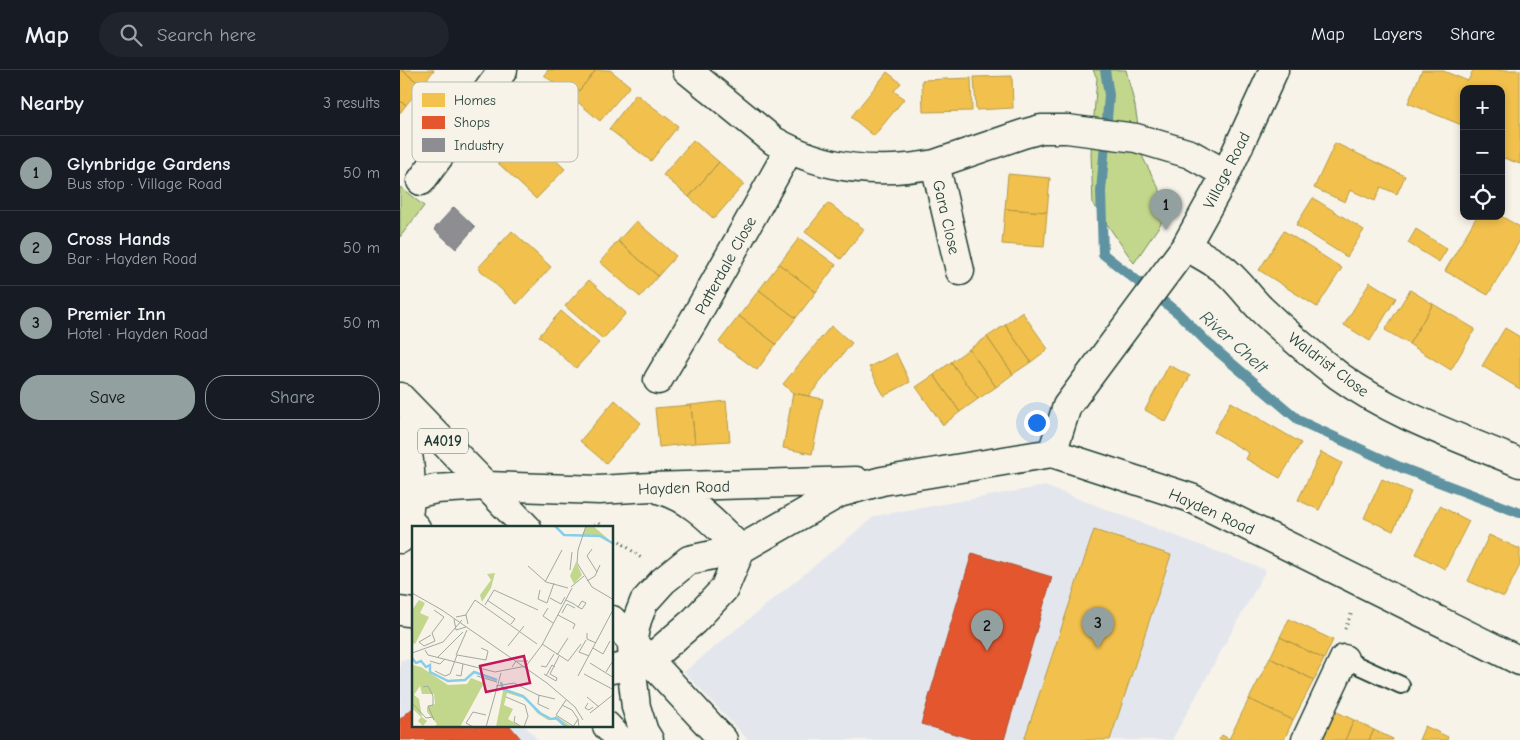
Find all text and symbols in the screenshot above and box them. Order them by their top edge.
search box [99,12,449,57]
text: Map [25,21,69,49]
icon: search [117,21,145,49]
text: Search here [157,24,256,46]
text: Map [1311,24,1345,45]
text: Layers [1373,24,1422,45]
text: Share [1450,24,1495,45]
legend [412,82,578,162]
map controls [1460,85,1505,220]
button: + [1460,85,1505,130]
text: Nearby [20,91,84,115]
text: Homes [454,92,496,109]
text: 3 results [323,94,380,112]
text: Shops [454,114,490,131]
street label: Village Road [1200,129,1254,212]
button: − [1460,130,1505,175]
text: Industry [454,137,504,154]
text: Glynbridge Gardens [67,153,230,175]
text: 1 [33,164,39,182]
text: 50 m [343,164,380,182]
text: Bus stop · Village Road [67,175,222,193]
button: locate [1460,175,1505,220]
street label: Gara Close [929,178,963,256]
pin: 1 [1150,189,1182,230]
street label: Patterdale Close [692,213,760,318]
text: Cross Hands [67,228,170,250]
text: 2 [32,239,40,257]
text: 50 m [343,239,380,257]
text: Bar · Hayden Road [67,250,197,268]
text: Premier Inn [67,303,166,325]
water label: River Chelt [1195,306,1273,379]
text: 3 [32,314,40,332]
text: 50 m [343,314,380,332]
text: Hotel · Hayden Road [67,325,208,343]
street label: Waldrist Close [1285,329,1372,401]
button: Save [20,375,195,420]
button: Share [205,375,380,420]
your location [1024,410,1050,436]
road number: A4019 [418,428,468,454]
street label: Hayden Road [638,477,730,499]
street label: Hayden Road [1166,485,1257,539]
inset map [412,526,614,728]
pin: 3 [1082,607,1114,648]
pin: 2 [971,610,1003,651]

